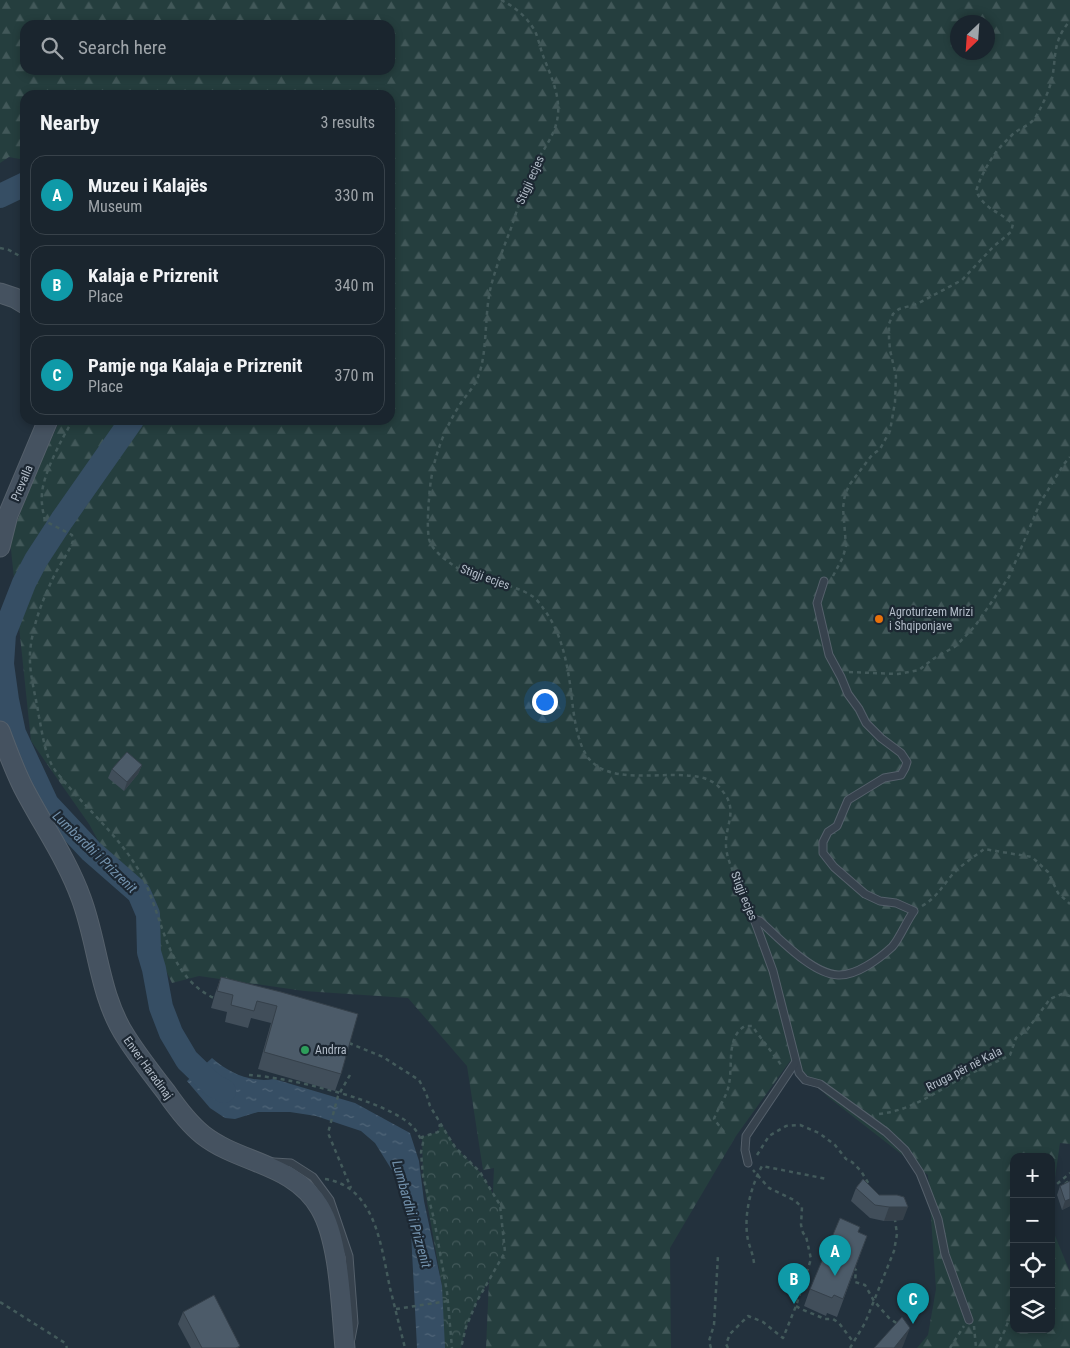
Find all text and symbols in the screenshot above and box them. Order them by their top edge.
north arrow [950,15,995,60]
search box [20,20,395,75]
icon: search [38,34,66,62]
text: Search here [78,36,166,59]
text: Nearby [40,111,99,135]
text: 3 results [320,113,375,132]
street label: Stigji ecjes [513,154,547,206]
text: Muzeu i Kalajës [88,174,208,197]
text: A [52,186,62,205]
text: 330 m [335,186,374,205]
text: Museum [88,197,142,216]
text: Kalaja e Prizrenit [88,264,218,287]
text: B [53,276,61,295]
text: 340 m [335,276,374,295]
text: Place [88,287,123,306]
text: Pamje nga Kalaja e Prizrenit [88,354,302,377]
text: C [52,366,62,385]
text: 370 m [335,366,374,385]
text: Place [88,377,123,396]
street label: Prevalla [8,463,36,503]
street label: Stigji ecjes [458,562,512,592]
place label: Agroturizem Mrizi i Shqiponjave [889,605,973,633]
marker: Agroturizem Mrizi i Shqiponjave [873,613,885,625]
your location [532,689,558,715]
water label: Lumbardhi i Prizrenit [50,808,141,897]
street label: Stigji ecjes [728,869,760,923]
street label: Enver Haradinaj [121,1034,175,1102]
place label: Andrra [315,1043,347,1057]
marker: Andrra [299,1044,311,1056]
street label: Rruga për në Kala [924,1044,1004,1094]
map controls [1010,1153,1055,1333]
button: + [1010,1153,1055,1198]
water label: Lumbardhi i Prizrenit [389,1158,435,1270]
button: − [1010,1198,1055,1243]
pin: A [819,1235,851,1276]
button: locate [1010,1243,1055,1288]
pin: B [778,1263,810,1304]
pin: C [897,1283,929,1324]
button: layers [1010,1288,1055,1333]

